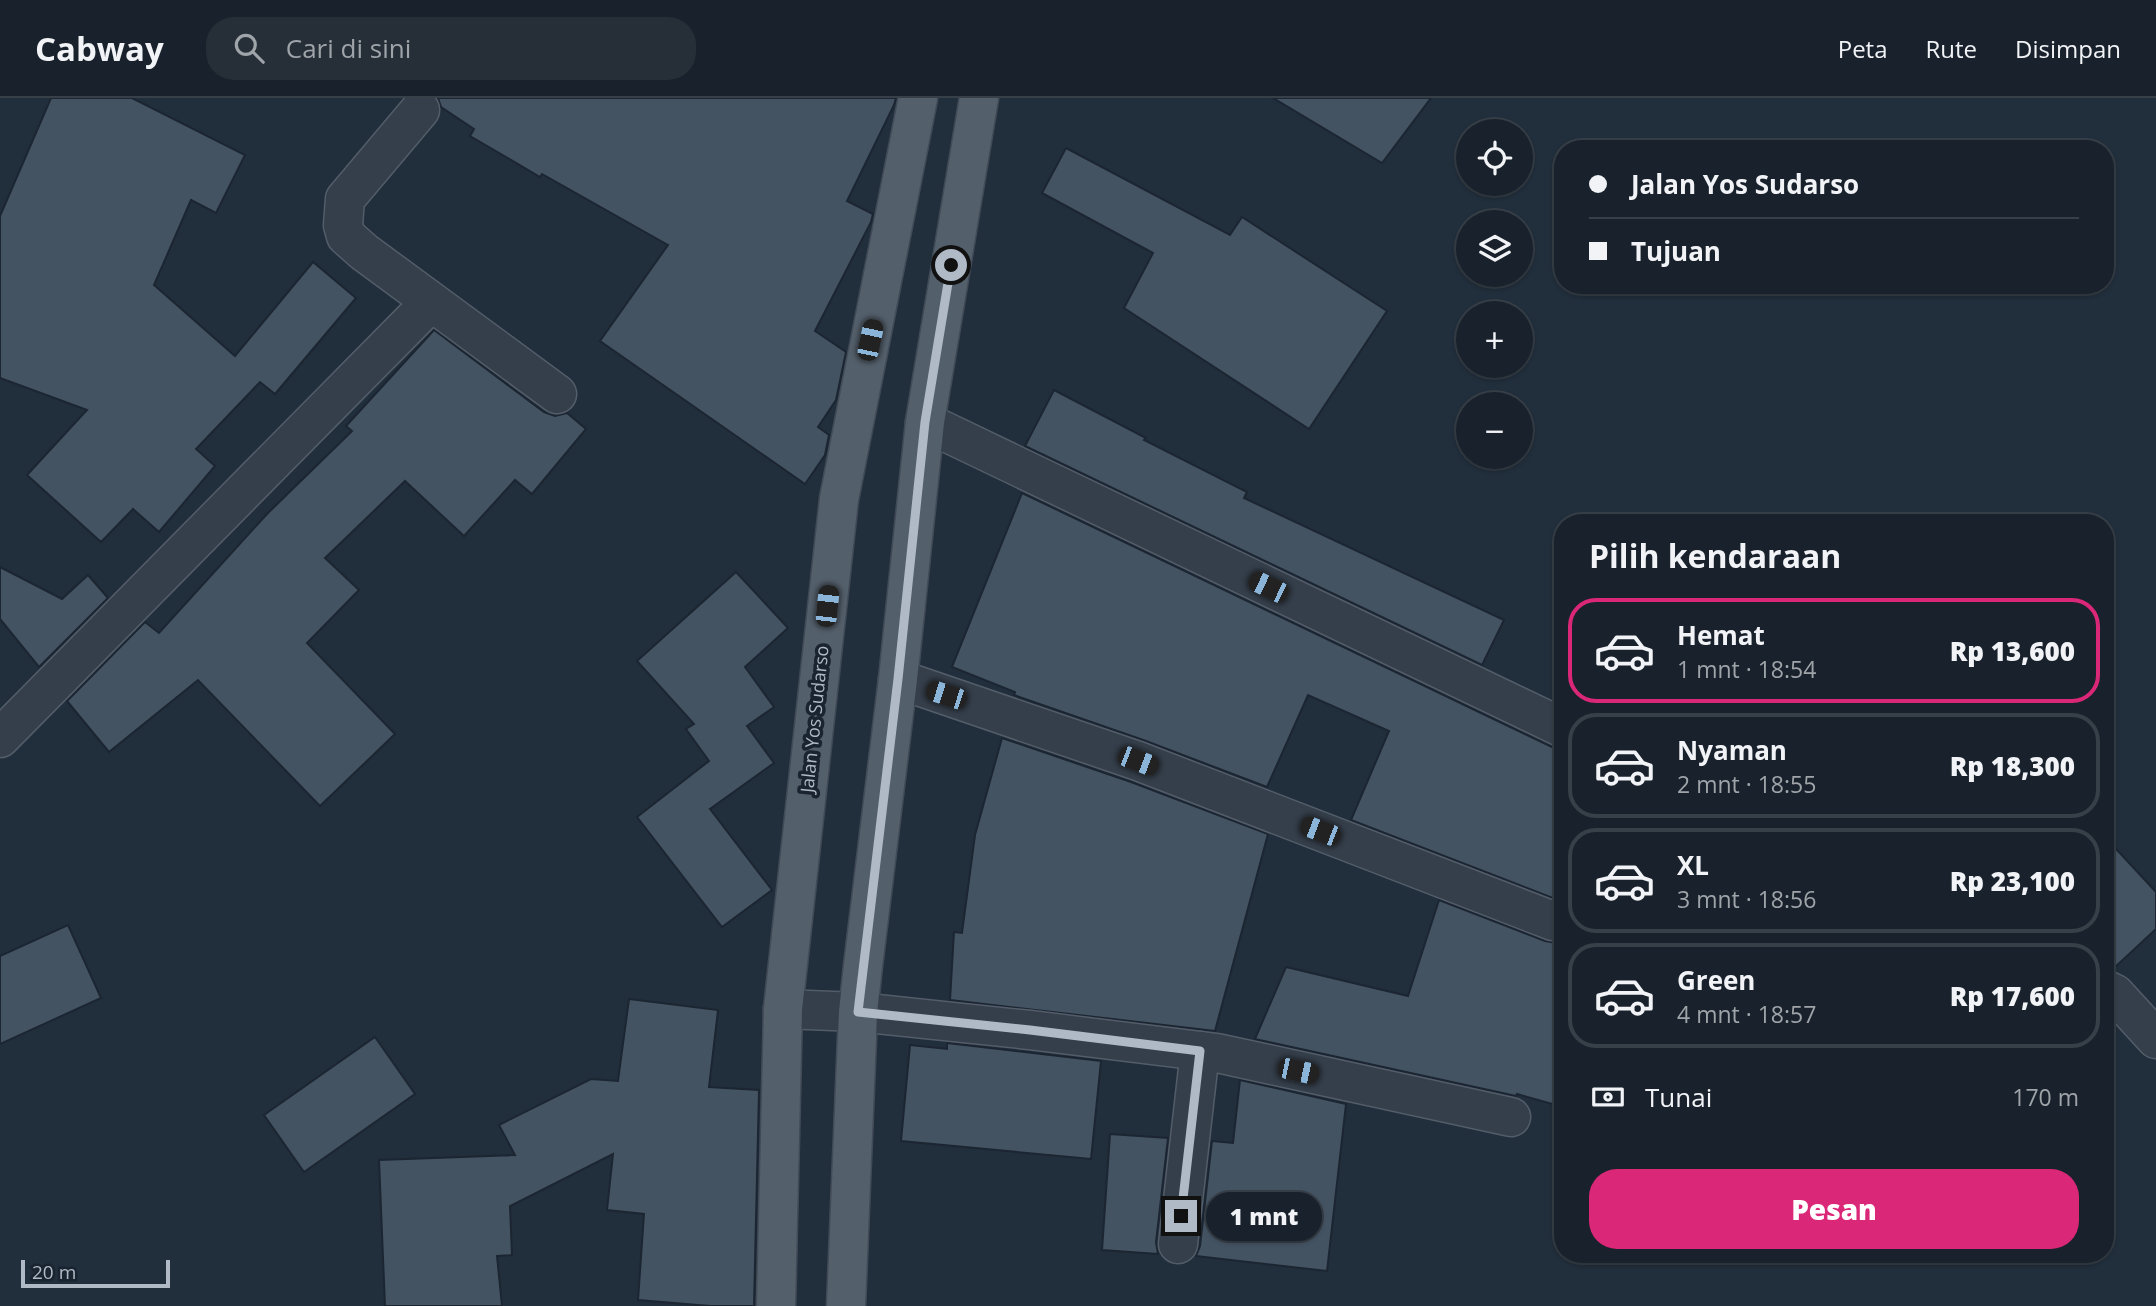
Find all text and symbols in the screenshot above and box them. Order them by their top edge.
search box [206,17,696,80]
text: Cabway [35,26,164,71]
icon: search [230,29,268,67]
text: Cari di sini [286,30,411,66]
text: Peta [1838,32,1888,65]
text: Rute [1926,32,1977,65]
text: Disimpan [2015,32,2121,65]
map controls [1456,119,1533,469]
button: locate [1456,119,1533,196]
text: Jalan Yos Sudarso [1631,166,1859,202]
button: layers [1456,210,1533,287]
text: Tujuan [1631,233,1721,269]
route start [935,249,967,281]
button: + [1456,301,1533,378]
car [856,317,885,363]
button: − [1456,392,1533,469]
text: Pilih kendaraan [1589,534,1841,577]
car [1245,568,1292,606]
car [815,584,840,628]
text: Hemat [1677,617,1765,653]
icon: car [1593,619,1656,682]
text: Rp 13,600 [1950,633,2075,669]
street label: Jalan Yos Sudarso [794,644,834,796]
text: 1 mnt · 18:54 [1677,653,1816,685]
car [923,679,970,711]
text: Nyaman [1677,732,1787,768]
icon: car [1593,734,1656,797]
car [1115,744,1162,778]
text: Rp 18,300 [1950,748,2075,784]
text: 2 mnt · 18:55 [1677,768,1816,800]
car [1297,814,1344,848]
text: XL [1677,847,1709,883]
icon: car [1593,849,1656,912]
text: Rp 23,100 [1950,863,2075,899]
text: 3 mnt · 18:56 [1677,883,1816,915]
text: Green [1677,962,1755,998]
icon: car [1593,964,1656,1027]
text: Rp 17,600 [1950,978,2075,1014]
text: 4 mnt · 18:57 [1677,998,1816,1030]
car [1276,1056,1321,1086]
icon: cash [1589,1078,1627,1116]
text: Tunai [1645,1079,1712,1115]
text: 170 m [2012,1081,2079,1113]
button: Pesan [1589,1169,2079,1249]
callout: 1 mnt [1206,1192,1321,1240]
route end [1165,1200,1197,1232]
text: 1 mnt [1230,1200,1298,1232]
scale bar [21,1257,170,1289]
text: 20 m [32,1259,76,1285]

